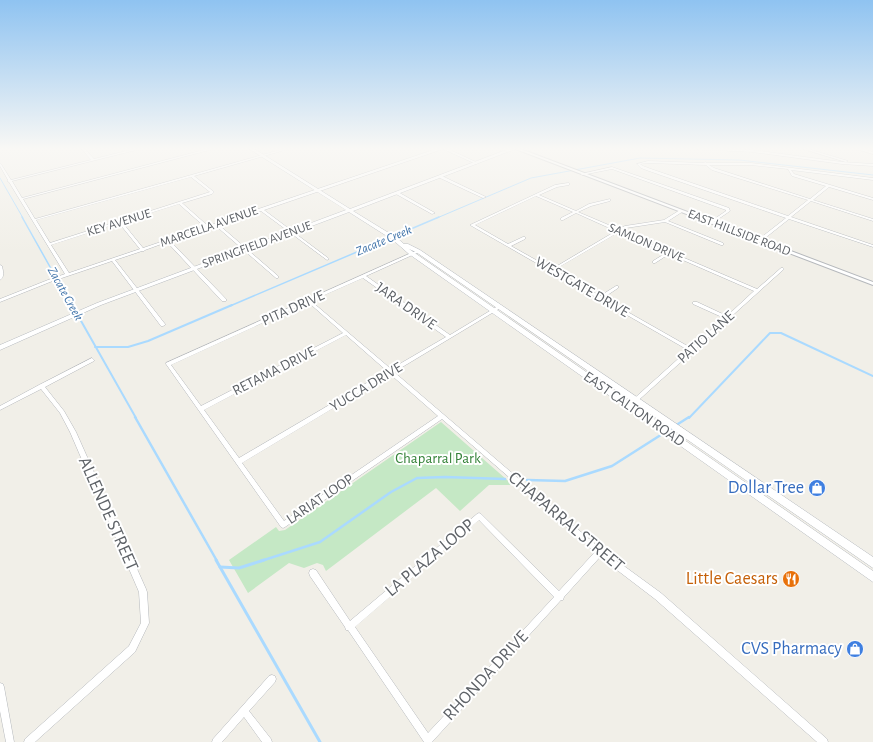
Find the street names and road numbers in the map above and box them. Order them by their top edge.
street label: MARCELLA AVENUE [158,204,260,250]
street label: KEY AVENUE [85,207,153,239]
street label: EAST HILLSIDE ROAD [686,207,792,259]
street label: SPRINGFIELD AVENUE [201,219,313,271]
street label: SAMLON DRIVE [606,221,686,265]
street label: WESTGATE DRIVE [533,254,631,320]
street label: JARA DRIVE [373,280,439,332]
street label: PITA DRIVE [259,288,327,328]
street label: PATIO LANE [675,308,737,366]
street label: RETAMA DRIVE [230,344,318,398]
street label: YUCCA DRIVE [327,360,405,414]
street label: EAST CALTON ROAD [581,369,687,450]
street label: ALLENDE STREET [75,454,141,574]
street label: CHAPARRAL STREET [505,469,627,576]
street label: LARIAT LOOP [284,471,356,527]
street label: LA PLAZA LOOP [382,516,478,600]
street label: RHONDA DRIVE [440,627,532,724]

